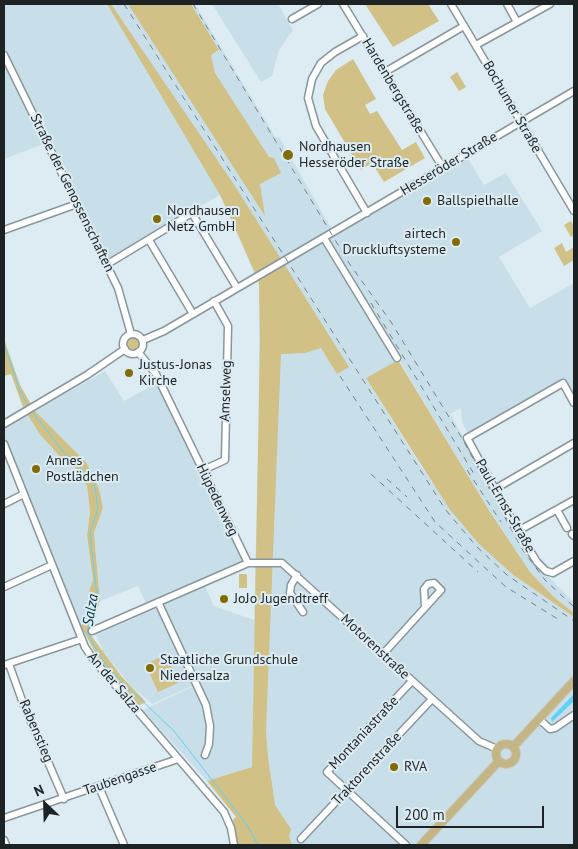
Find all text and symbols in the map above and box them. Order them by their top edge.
street label: Hardenbergstraße [358,35,428,137]
street label: Bochumer Straße [479,58,545,156]
street label: Straße der Genossenschaften [26,111,118,275]
street label: Hesseröder Straße [397,128,501,200]
place label: Nordhausen Hesseröder Straße [299,139,409,172]
marker: Nordhausen Hesseröder Straße [281,148,295,162]
place label: Ballspielhalle [437,193,519,209]
marker: Ballspielhalle [421,195,433,207]
place label: Nordhausen Netz GmbH [167,203,239,236]
marker: Nordhausen Netz GmbH [151,213,163,225]
place label: airtech Druckluftsysteme [342,226,446,258]
marker: airtech Druckluftsysteme [450,236,462,248]
place label: Justus-Jonas Kirche [139,357,212,390]
street label: Amselweg [217,360,235,422]
marker: Justus-Jonas Kirche [123,367,135,379]
place label: Annes Postlädchen [46,453,119,486]
street label: Paul-Ernst-Straße [471,456,539,556]
street label: Hüpedenweg [192,461,242,539]
marker: Annes Postlädchen [30,463,42,475]
place label: JoJo Jugendtreff [234,591,328,607]
water label: Salza [79,592,103,628]
marker: JoJo Jugendtreff [218,593,230,605]
street label: Motorenstraße [337,611,413,683]
street label: An der Salza [84,649,144,717]
place label: Staatliche Grundschule Niedersalza [160,652,298,684]
marker: Staatliche Grundschule Niedersalza [144,662,156,674]
street label: Montaniastraße [326,693,402,773]
street label: Rabenstieg [15,697,57,765]
street label: Traktorenstraße [329,729,405,809]
street label: Taubengasse [81,759,159,799]
place label: RVA [404,759,427,775]
marker: RVA [388,761,400,773]
north arrow [20,779,70,829]
text: N [31,780,47,800]
scale bar [398,796,546,828]
text: 200 m [404,805,445,824]

